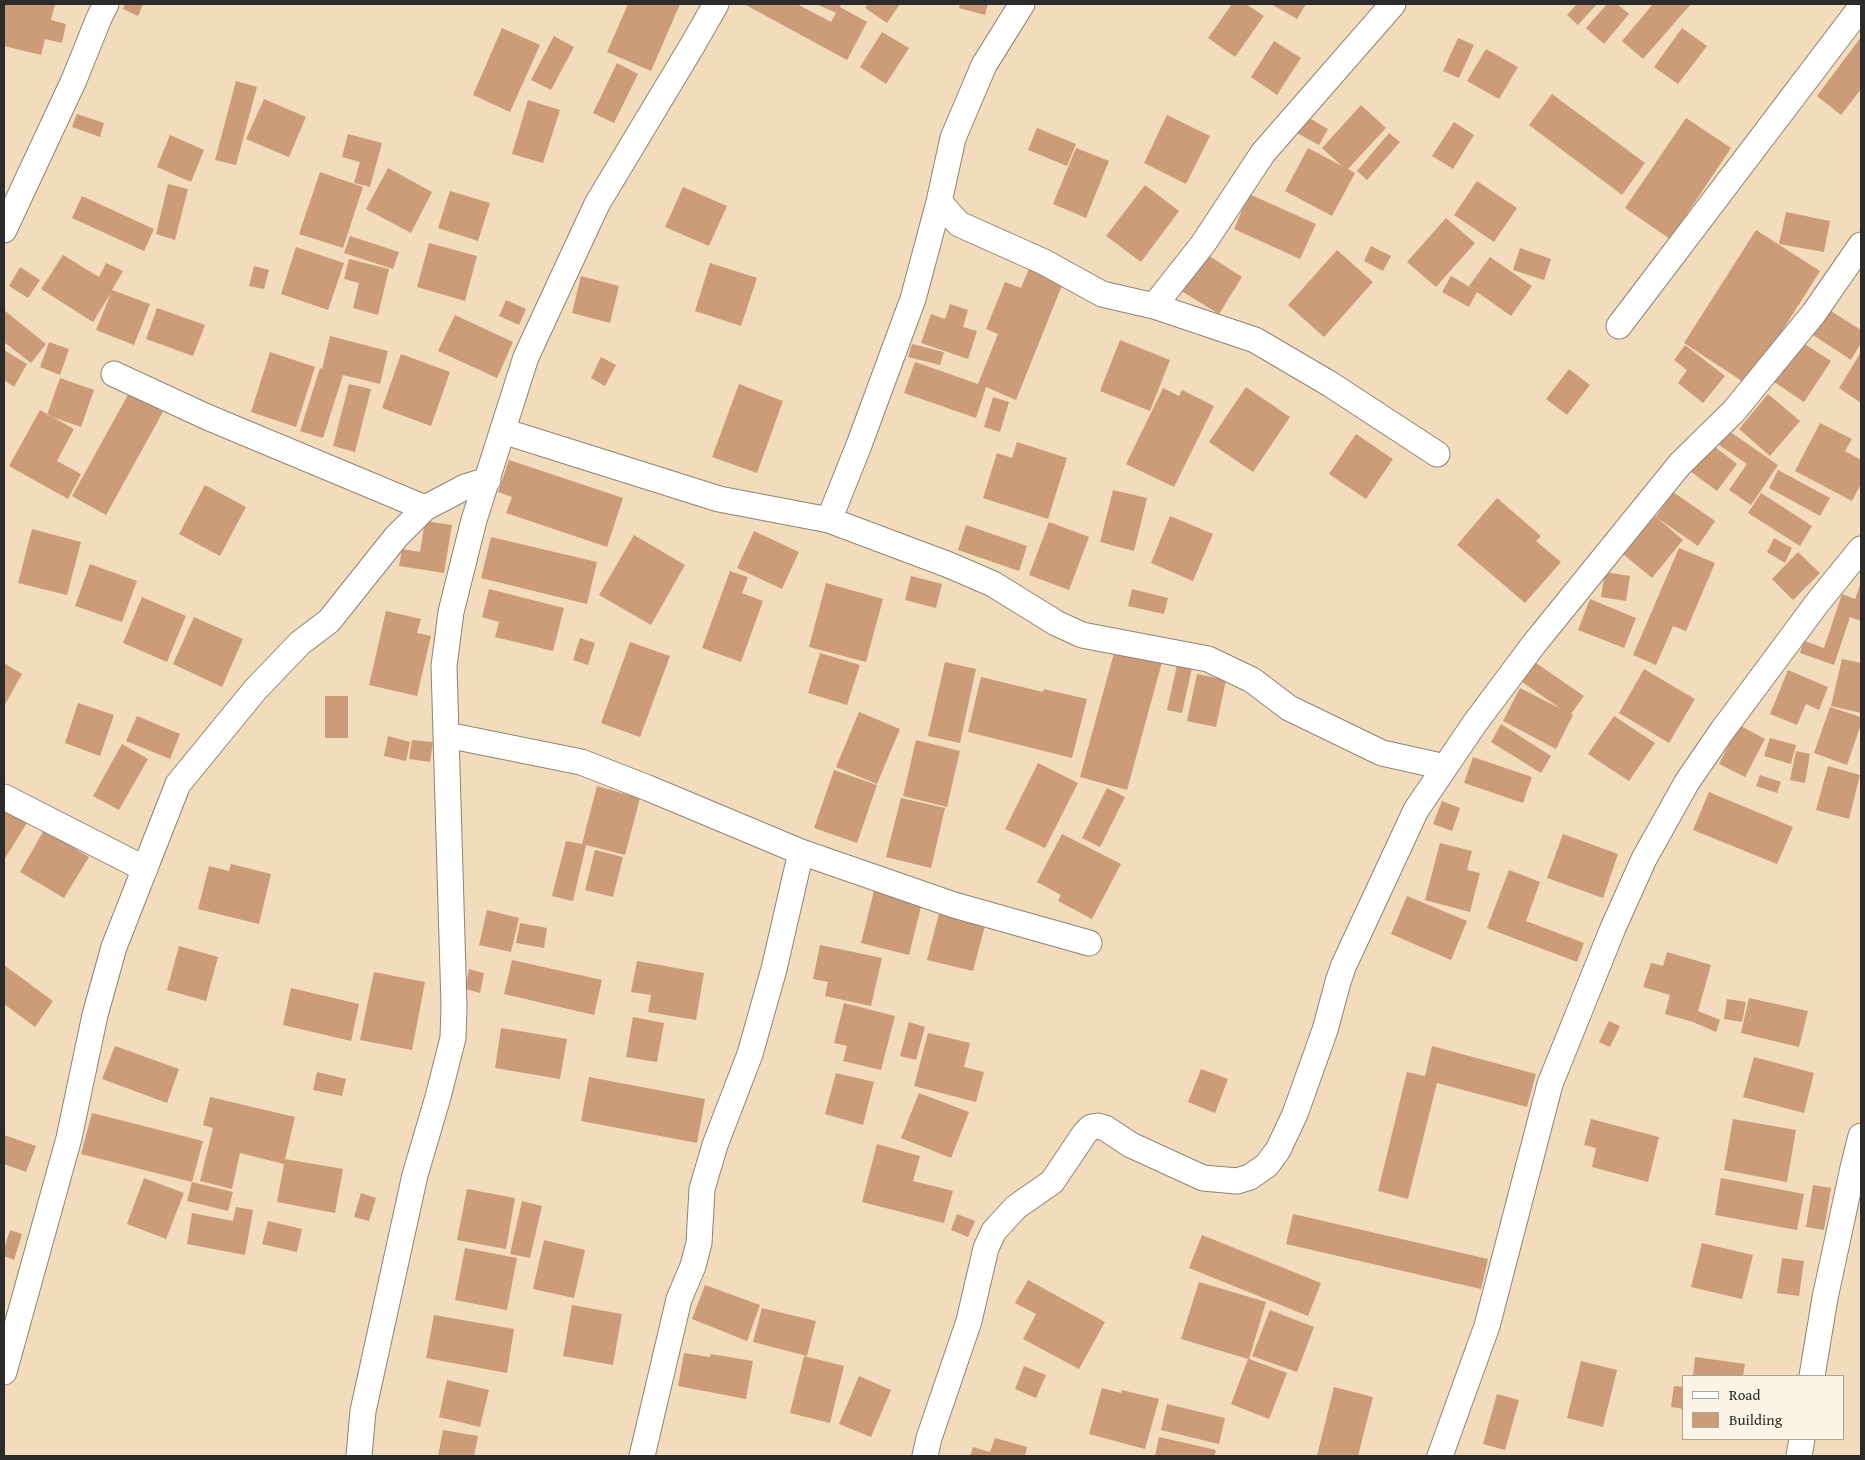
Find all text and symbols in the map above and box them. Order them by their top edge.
legend [1682,1375,1845,1440]
text: Road [1729,1384,1760,1405]
text: Building [1729,1409,1782,1430]

